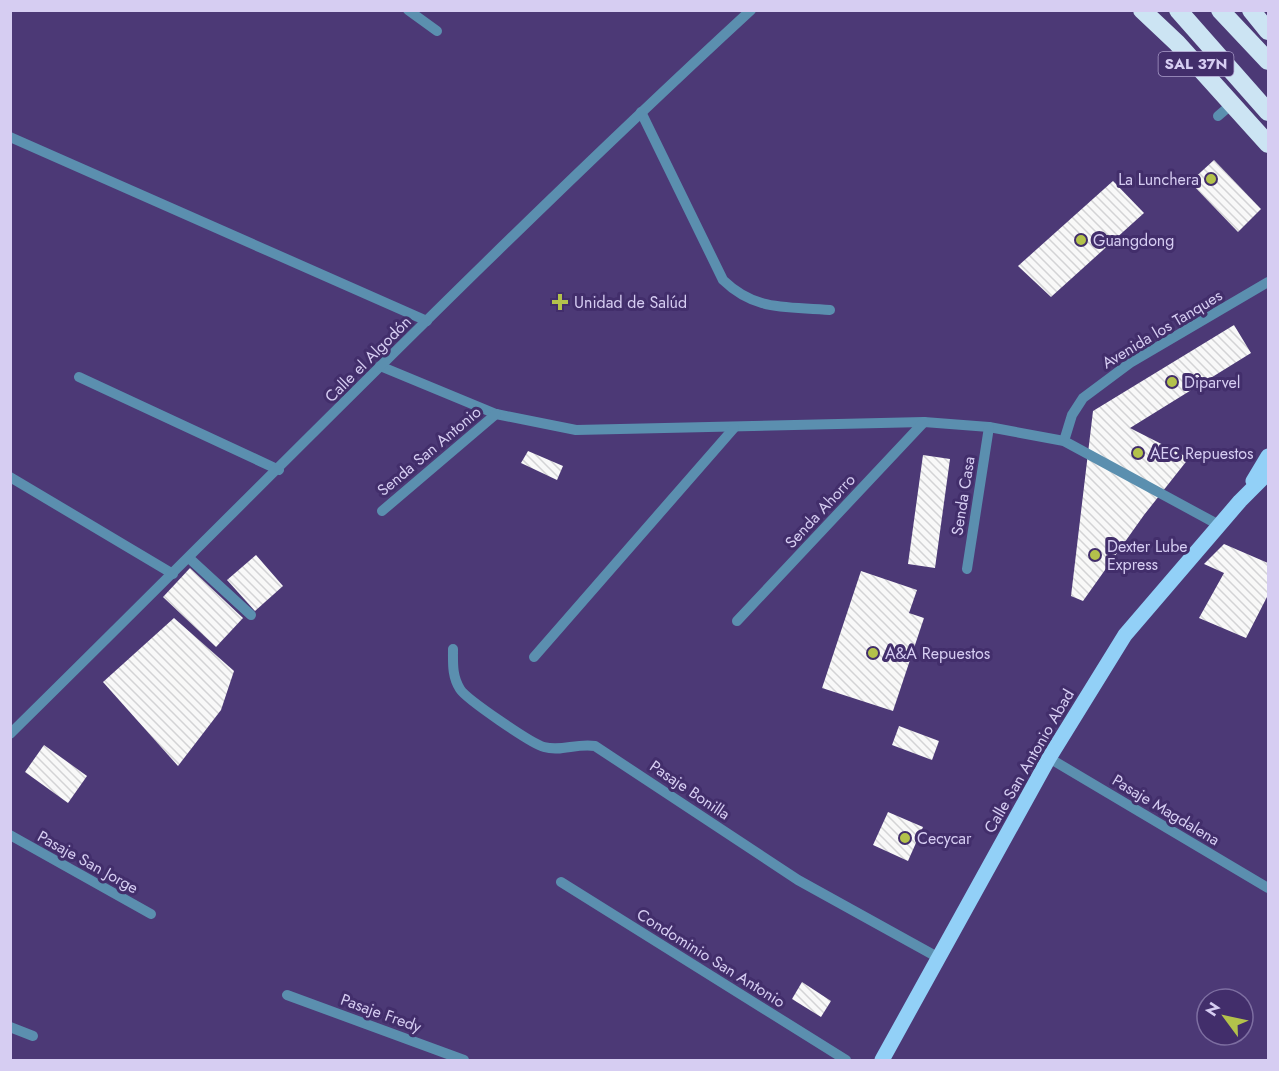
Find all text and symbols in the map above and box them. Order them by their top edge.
road number: SAL 37N [1158,52,1234,76]
place label: La Lunchera [1118,168,1199,191]
marker: La Lunchera [1204,172,1218,186]
place label: Guangdong [1093,229,1174,252]
marker: Guangdong [1074,233,1088,247]
street label: Avenida los Tanques [1097,284,1227,374]
place label: Unidad de Salúd [574,291,687,314]
marker: Unidad de Salúd [551,293,569,311]
street label: Calle el Algodón [320,311,416,407]
place label: Diparvel [1184,371,1241,394]
marker: Diparvel [1165,375,1179,389]
street label: Senda San Antonio [372,400,486,501]
place label: AEC Repuestos [1150,442,1254,465]
marker: AEC Repuestos [1131,446,1145,460]
street label: Senda Casa [945,455,981,537]
street label: Senda Ahorro [779,469,861,553]
place label: Dexter Lube Express [1107,535,1188,576]
marker: Dexter Lube Express [1088,548,1102,562]
place label: A&A Repuestos [885,642,990,665]
marker: A&A Repuestos [866,646,880,660]
street label: Calle San Antonio Abad [978,685,1080,837]
street label: Pasaje Bonilla [645,755,735,825]
street label: Pasaje Magdalena [1108,769,1224,851]
street label: Pasaje San Jorge [33,825,143,899]
place label: Cecycar [917,827,972,850]
marker: Cecycar [898,831,912,845]
street label: Condominio San Antonio [632,903,790,1013]
north arrow [1195,987,1255,1047]
street label: Pasaje Fredy [337,988,426,1039]
text: N [1200,998,1226,1021]

